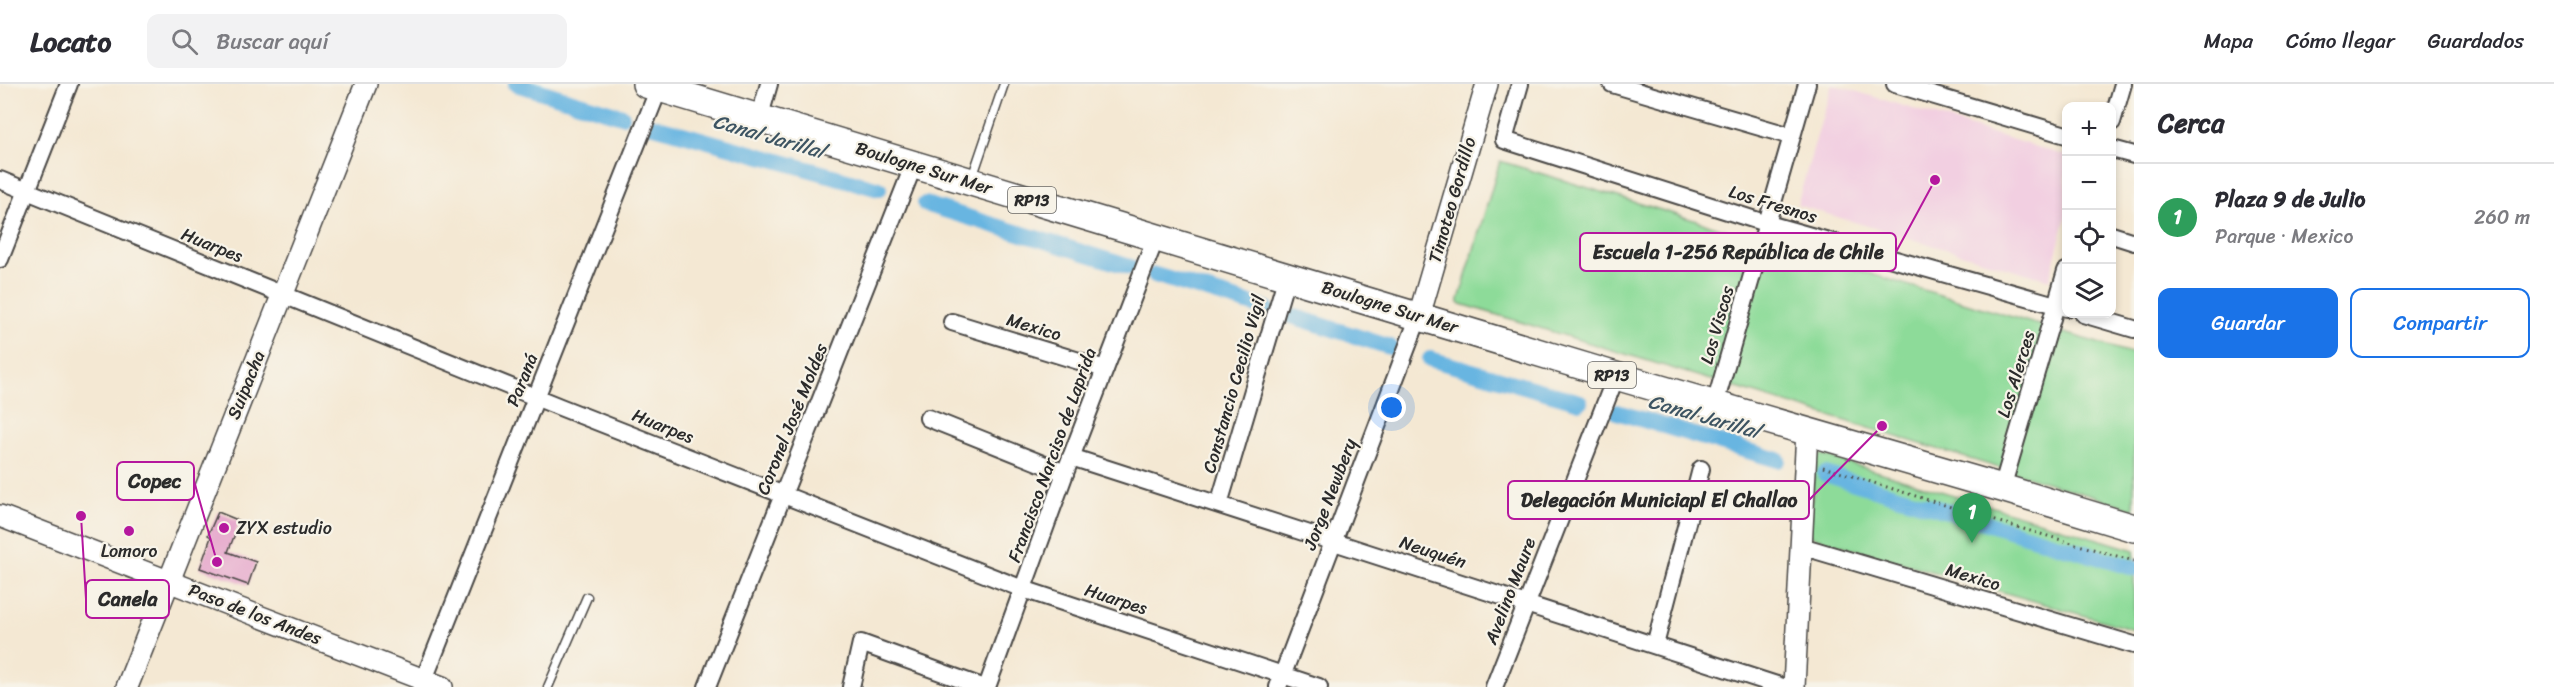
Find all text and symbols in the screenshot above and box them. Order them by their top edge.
search box [147,14,567,68]
text: Locato [30,17,111,66]
text: Buscar aquí [216,22,328,61]
text: Mapa [2204,22,2253,60]
text: Cómo llegar [2286,22,2395,60]
text: Guardados [2428,22,2524,60]
icon: search [168,25,201,58]
text: Cerca [2158,100,2224,146]
map controls [2062,102,2116,318]
button: + [2062,102,2116,156]
water label: Canal Jarillal [709,104,833,170]
street label: Boulogne Sur Mer [852,132,998,204]
street label: Timoteo Gordillo [1419,133,1485,267]
button: − [2062,156,2116,210]
street label: Los Fresnos [1725,175,1822,233]
text: Plaza 9 de Julio [2215,180,2365,219]
road number: RP13 [1008,187,1056,213]
text: 1 [2173,200,2182,235]
text: 260 m [2474,200,2530,235]
button: locate [2062,210,2116,264]
street label: Huarpes [176,218,248,272]
text: Parque · Mexico [2215,219,2353,254]
callout: Escuela 1-256 República de Chile [1580,233,1896,271]
text: Escuela 1-256 República de Chile [1592,235,1884,270]
button: layers [2062,264,2116,318]
street label: Boulogne Sur Mer [1318,271,1464,343]
street label: Los Viscos [1691,281,1744,368]
button: Guardar [2158,288,2338,358]
button: Compartir [2350,288,2530,358]
street label: Constancio Cecilio Vigil [1193,290,1275,477]
street label: Mexico [1003,304,1066,351]
street label: Los Alerces [1988,326,2045,422]
street label: Coronel José Moldes [747,338,837,500]
street label: Francisco Narciso de Laprida [998,343,1106,567]
street label: Suipacha [218,346,274,424]
street label: Paraná [497,348,547,412]
road number: RP13 [1588,362,1636,388]
water label: Canal Jarillal [1644,384,1768,450]
your location [1377,393,1406,422]
street label: Huarpes [627,399,699,453]
street label: Jorge Newbery [1294,433,1366,556]
callout: Copec [117,462,194,500]
text: Copec [127,464,182,499]
callout: Delegación Municiapl El Challao [1508,481,1809,519]
text: Delegación Municiapl El Challao [1521,483,1797,518]
pin: 1 [1952,494,1992,543]
place label: ZYX estudio [236,512,332,544]
marker: ZYX estudio [217,521,231,535]
marker: Lomoro [122,524,136,538]
street label: Neuquén [1395,526,1471,578]
street label: Avelino Maure [1475,533,1545,650]
place label: Lomoro [101,535,157,567]
street label: Mexico [1942,554,2005,601]
street label: Paso de los Andes [184,574,327,654]
street label: Huarpes [1080,574,1152,624]
callout: Canela [86,580,169,618]
text: Canela [97,582,159,617]

